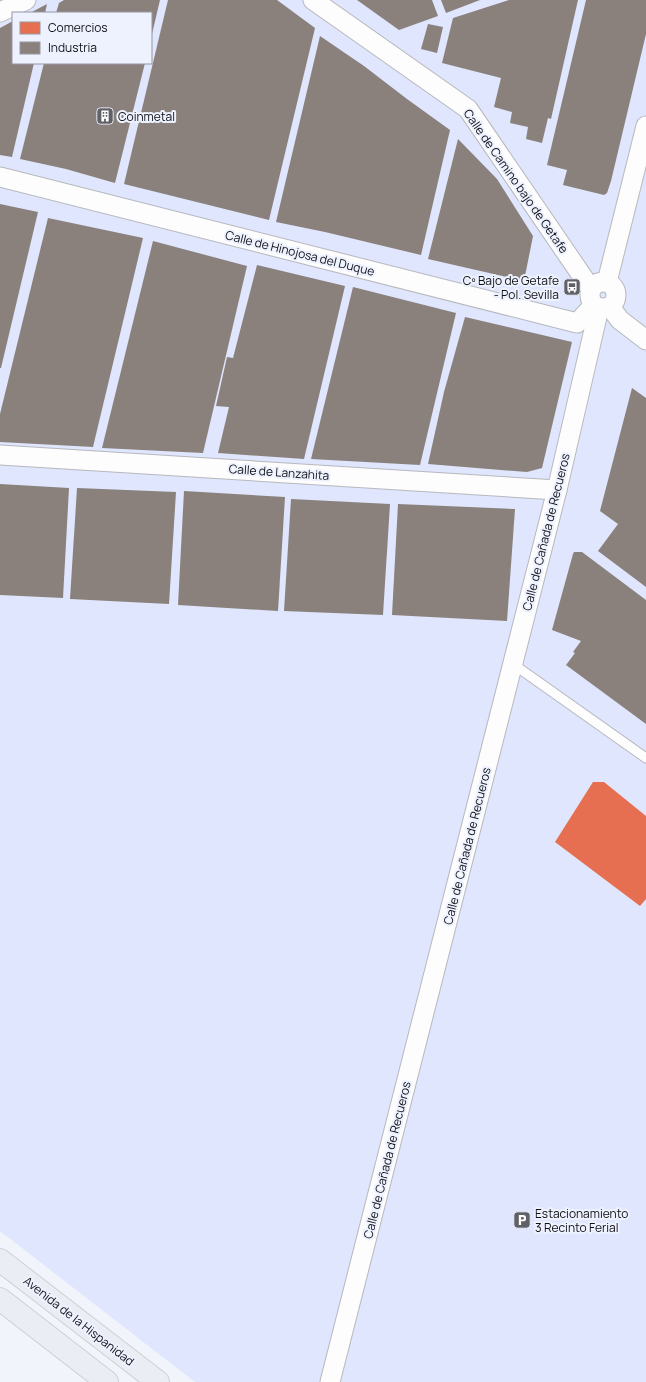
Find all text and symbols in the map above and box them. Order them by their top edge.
legend [12,12,152,64]
text: Comercios [48,19,108,36]
text: Industria [48,39,97,56]
building icon: Coinmetal [95,106,115,126]
street label: Calle de Camino bajo de Getafe [460,106,572,256]
place label: Coinmetal [118,108,175,125]
street label: Calle de Hinojosa del Duque [224,226,376,280]
place label: Cº Bajo de Getafe - Pol. Sevilla [463,272,559,303]
bus stop icon: Cº Bajo de Getafe - Pol. Sevilla [562,277,582,297]
street label: Calle de Cañada de Recueros [518,452,574,612]
street label: Calle de Lanzahita [228,460,330,484]
street label: Calle de Cañada de Recueros [439,766,495,926]
street label: Calle de Cañada de Recueros [359,1080,415,1240]
place label: Estacionamiento 3 Recinto Ferial [535,1205,628,1236]
parking icon: Estacionamiento 3 Recinto Ferial [512,1210,532,1230]
street label: Avenida de la Hispanidad [20,1272,138,1370]

